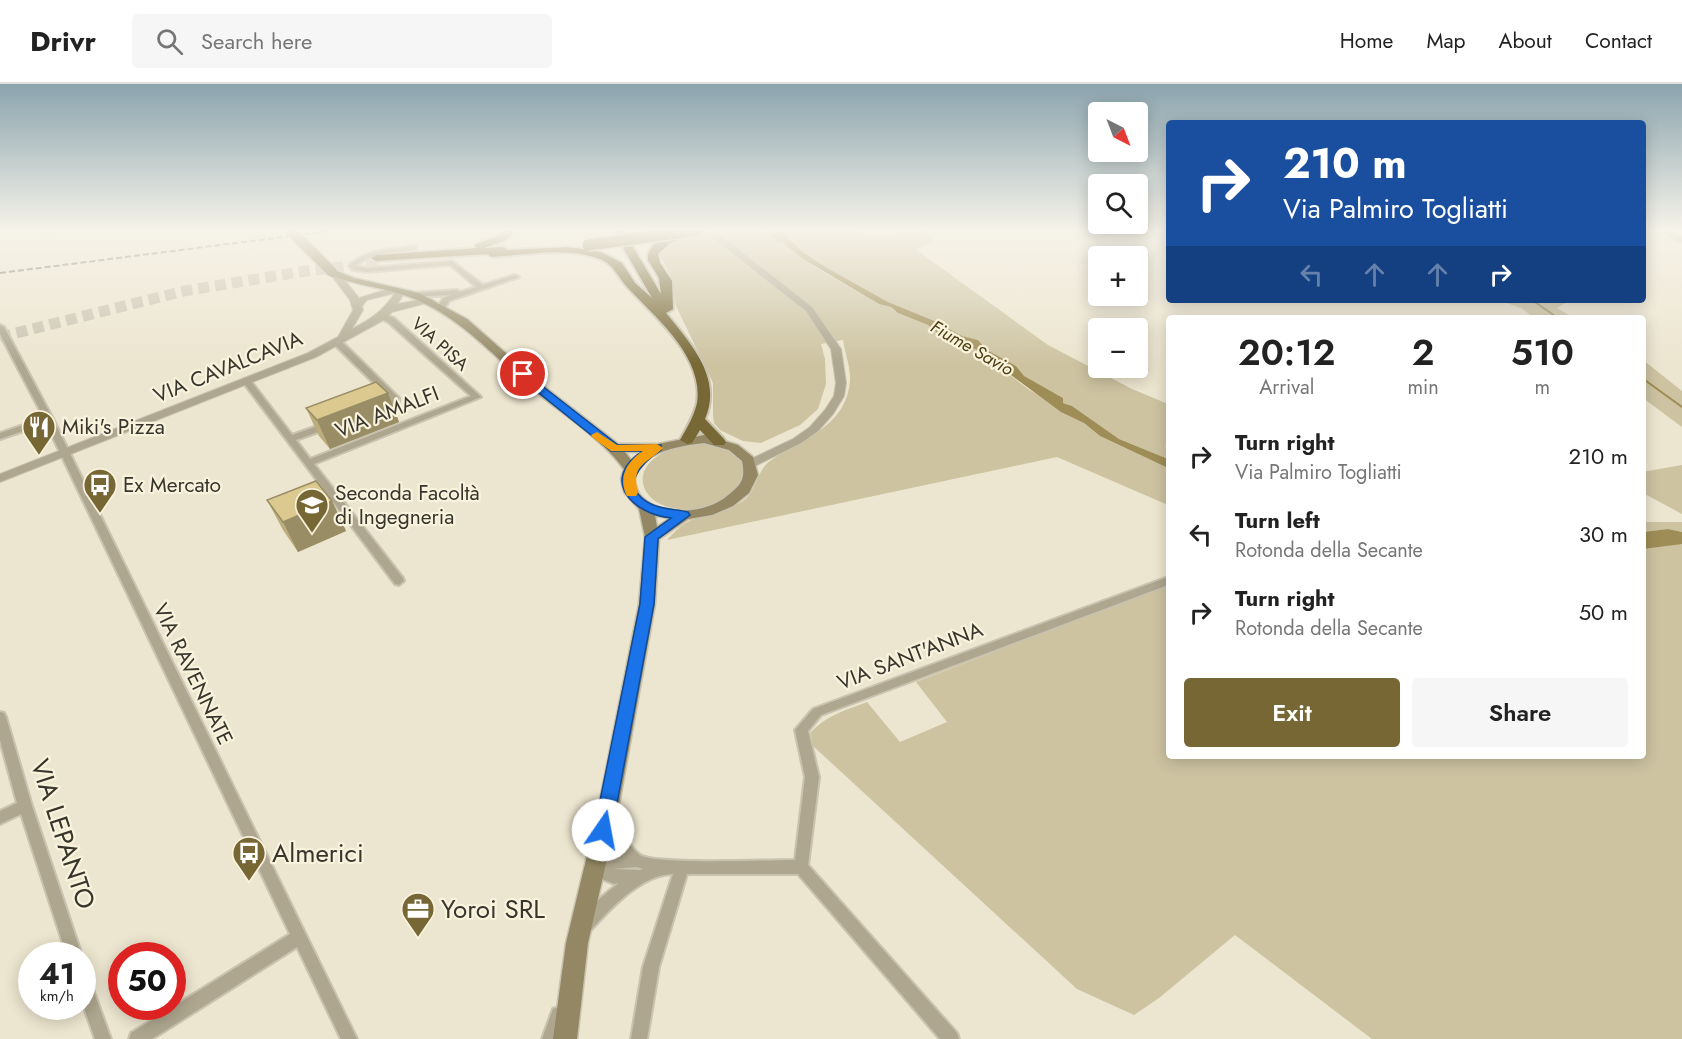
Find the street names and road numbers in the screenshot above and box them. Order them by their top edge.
street label: VIA PISA [405,311,475,377]
street label: VIA CAVALCAVIA [149,323,307,411]
street label: VIA AMALFI [331,378,443,446]
street label: VIA RAVENNATE [146,598,240,750]
street label: VIA SANT'ANNA [833,614,987,698]
street label: VIA LEPANTO [21,754,105,914]

